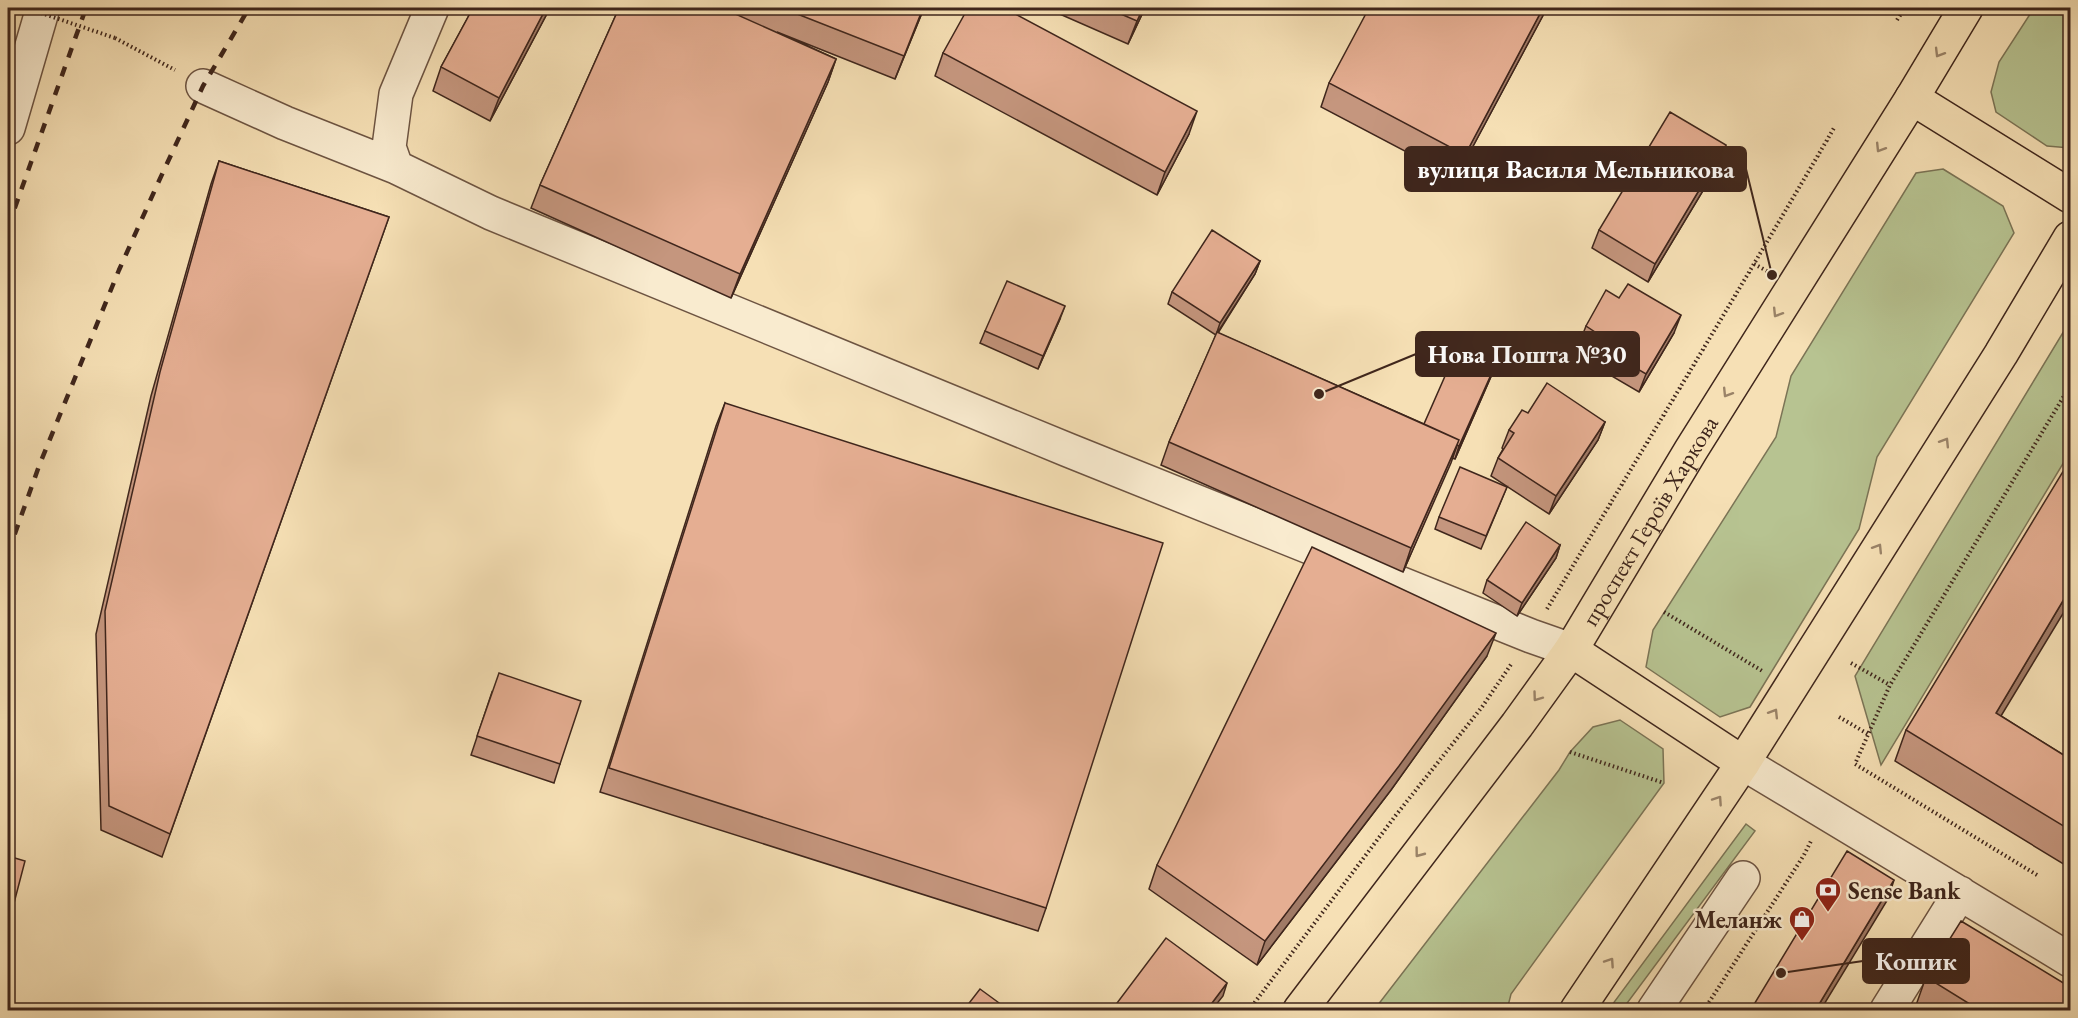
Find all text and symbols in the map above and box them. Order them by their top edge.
one-way arrow [1934,47,1946,57]
one-way arrow [1876,142,1888,152]
callout: вулиця Василя Мельникова [1405,147,1746,191]
text: вулиця Василя Мельникова [1417,152,1735,186]
one-way arrow [1772,307,1784,317]
callout: Нова Пошта №30 [1416,332,1639,376]
text: Нова Пошта №30 [1428,337,1627,371]
one-way arrow [1723,386,1734,397]
street label: проспект Героїв Харкова [1574,409,1725,631]
one-way arrow [1938,438,1950,448]
one-way arrow [1871,544,1883,554]
one-way arrow [1533,691,1544,702]
one-way arrow [1767,709,1779,719]
one-way arrow [1711,796,1722,807]
one-way arrow [1416,846,1427,857]
bank icon: Sense Bank [1813,875,1843,913]
place label: Sense Bank [1848,875,1961,906]
place label: Меланж [1694,904,1783,935]
shop icon: Меланж [1787,904,1817,942]
callout: Кошик [1863,939,1969,983]
text: Кошик [1875,944,1957,978]
one-way arrow [1602,958,1614,968]

